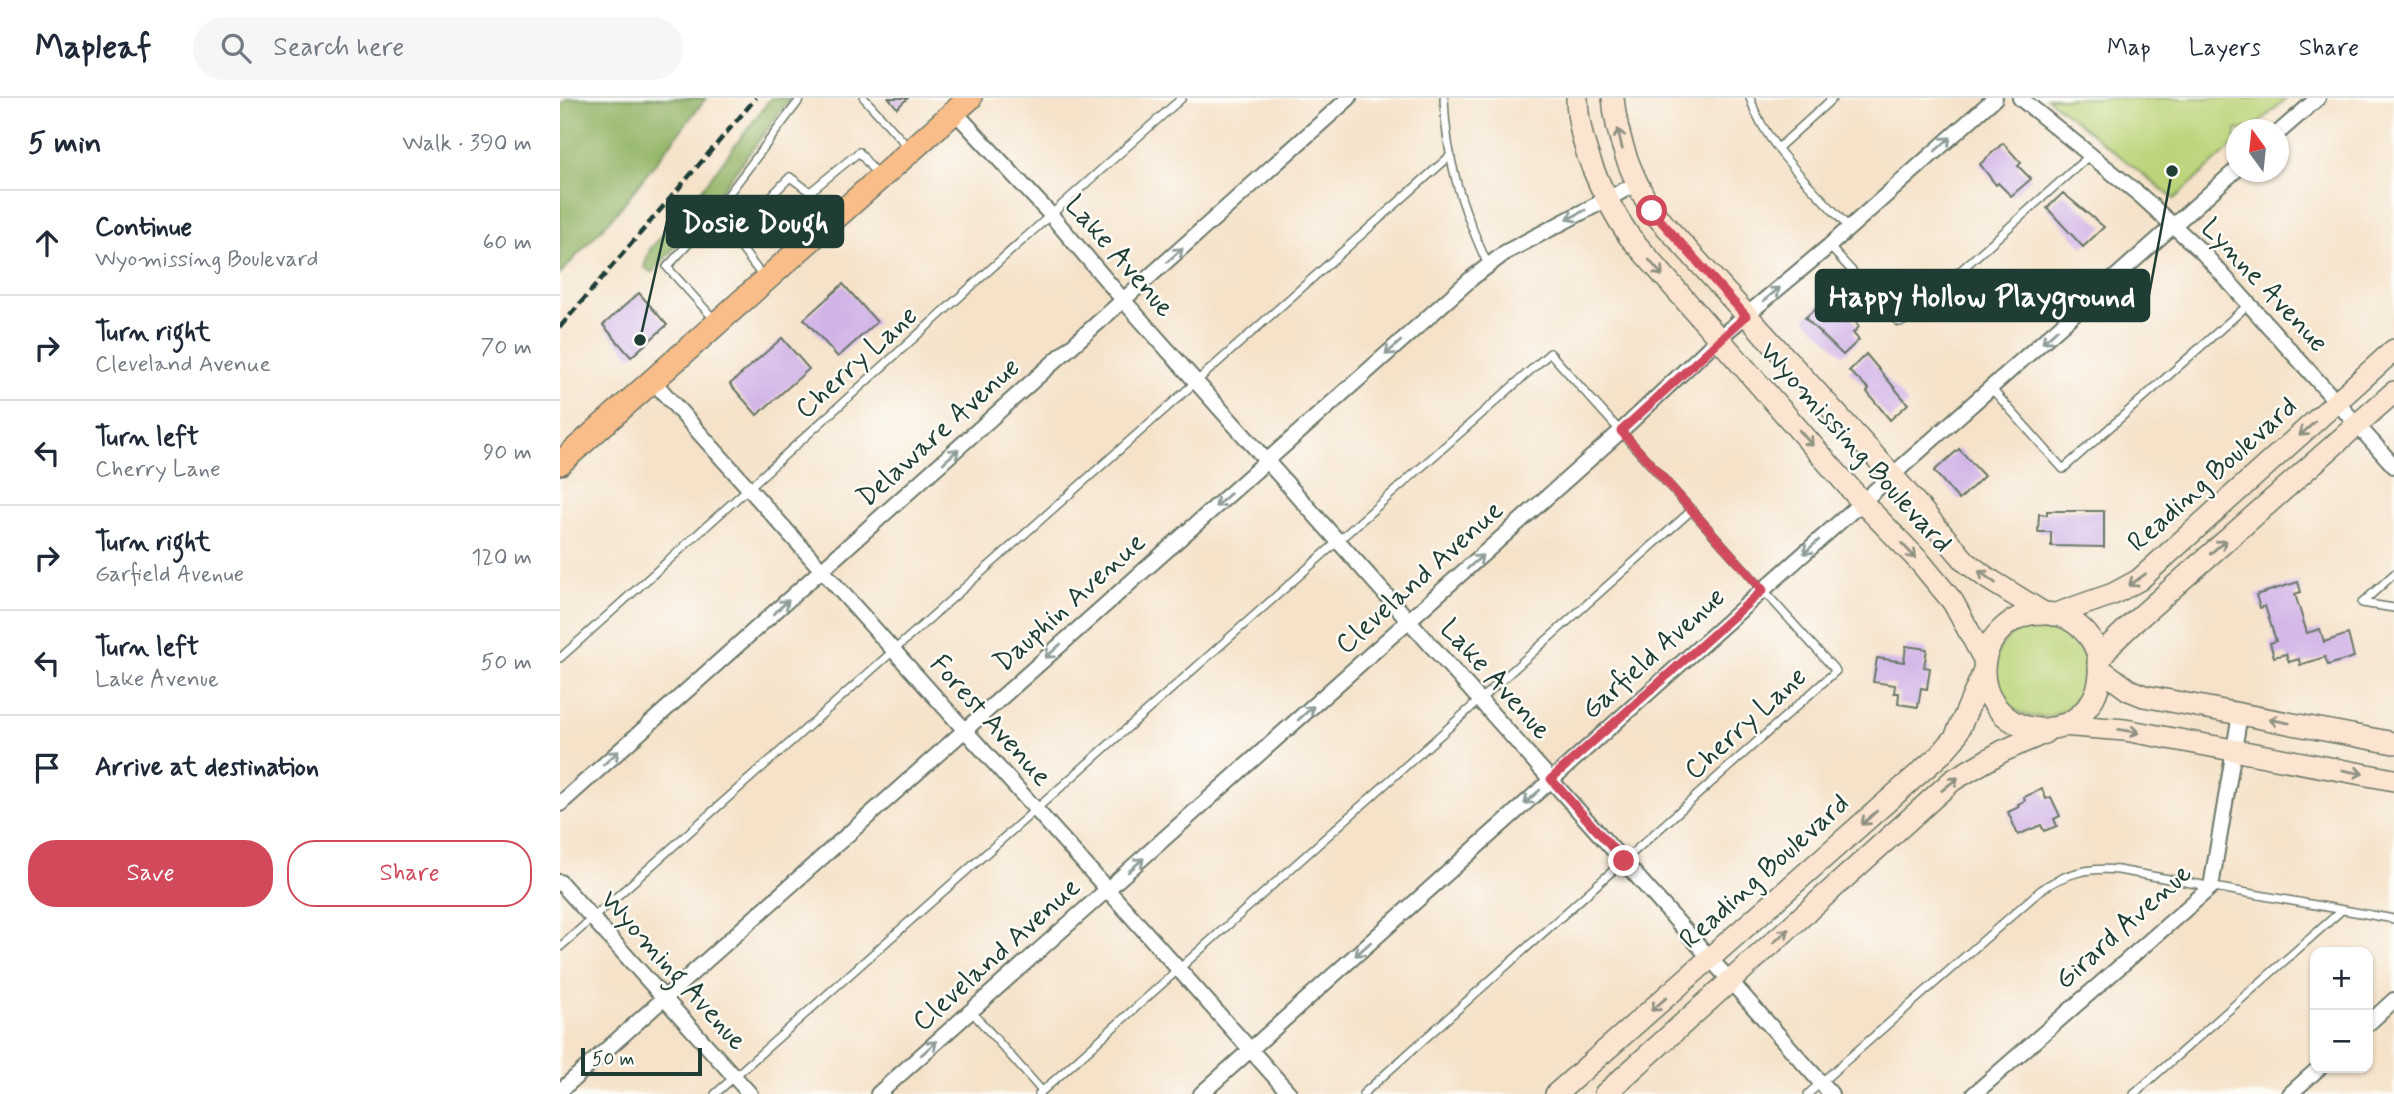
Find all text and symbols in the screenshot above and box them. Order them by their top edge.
search box [193,17,683,80]
text: Mapleaf [35,26,151,70]
icon: search [217,29,255,67]
text: Search here [273,31,404,65]
text: Map [2107,33,2151,64]
text: Layers [2189,33,2261,64]
text: Share [2299,33,2359,64]
north arrow [2226,119,2289,182]
text: 5 min [28,124,102,163]
one-way arrow [1613,128,1626,151]
text: Walk · 390 m [402,129,532,159]
one-way arrow [1934,136,1951,153]
street label: Lake Avenue [1056,188,1182,326]
route start [1636,195,1667,226]
callout: Dosie Dough [667,196,843,247]
text: Dosie Dough [681,204,829,247]
one-way arrow [1566,209,1587,223]
text: Continue [95,211,192,245]
street label: Lynne Avenue [2192,211,2336,361]
icon: ahead [28,224,66,262]
text: 60 m [483,228,532,258]
text: Wyomissing Boulevard [95,245,318,275]
one-way arrow [1166,247,1184,263]
one-way arrow [1648,258,1663,276]
callout: Happy Hollow Playground [1816,270,2149,321]
text: Happy Hollow Playground [1829,278,2135,320]
one-way arrow [1762,286,1780,302]
street label: Cherry Lane [788,298,926,428]
text: Turn right [95,316,211,350]
one-way arrow [2042,327,2059,344]
icon: right [28,329,66,367]
text: 70 m [480,333,532,363]
street label: Wyomissing Boulevard [1750,335,1960,561]
one-way arrow [1384,340,1402,356]
text: Cleveland Avenue [95,350,271,380]
street label: Delaware Avenue [849,350,1029,516]
street label: Reading Boulevard [2120,389,2306,561]
one-way arrow [2299,420,2316,437]
text: Turn left [95,421,199,455]
one-way arrow [1798,429,1815,446]
icon: left [28,434,66,472]
text: 90 m [483,438,532,468]
one-way arrow [941,448,959,464]
text: Cherry Lane [95,455,221,485]
one-way arrow [1215,491,1232,508]
street label: Cleveland Avenue [1328,493,1512,663]
street label: Dauphin Avenue [986,525,1154,681]
text: Turn right [95,526,211,560]
icon: right [28,539,66,577]
one-way arrow [1802,539,1820,555]
one-way arrow [2209,539,2227,555]
one-way arrow [1901,542,1918,559]
text: 120 m [471,543,532,573]
one-way arrow [1466,554,1484,570]
text: Garfield Avenue [95,560,244,590]
one-way arrow [1978,570,1997,585]
one-way arrow [2128,573,2147,587]
street label: Garfield Avenue [1574,580,1734,728]
one-way arrow [772,599,790,615]
street label: Lake Avenue [1431,612,1559,748]
text: Turn left [95,631,199,665]
one-way arrow [1044,643,1062,659]
icon: left [28,644,66,682]
street label: Forest Avenue [921,647,1059,795]
text: 50 m [481,648,532,678]
street label: Cherry Lane [1677,659,1815,789]
text: Lake Avenue [95,665,219,695]
one-way arrow [1296,705,1314,721]
one-way arrow [2268,714,2291,727]
one-way arrow [2117,725,2140,738]
icon: arrive [28,749,66,787]
one-way arrow [602,750,619,767]
text: Arrive at destination [95,751,319,785]
one-way arrow [2341,766,2364,779]
one-way arrow [1941,777,1959,792]
street label: Reading Boulevard [1672,786,1858,958]
one-way arrow [1524,788,1541,805]
one-way arrow [1860,810,1878,826]
button: Save [28,840,273,907]
button: Share [287,840,532,907]
route end [1608,845,1639,876]
street label: Girard Avenue [2047,855,2201,999]
one-way arrow [1127,856,1144,873]
street label: Cleveland Avenue [905,870,1089,1040]
street label: Wyoming Avenue [589,883,755,1061]
one-way arrow [1772,928,1790,944]
one-way arrow [1354,941,1372,957]
map controls [2310,947,2373,1073]
button: + [2310,947,2373,1010]
one-way arrow [1650,996,1668,1012]
button: − [2310,1010,2373,1073]
one-way arrow [920,1040,937,1057]
scale bar [581,1045,702,1077]
text: 50 m [592,1047,635,1072]

